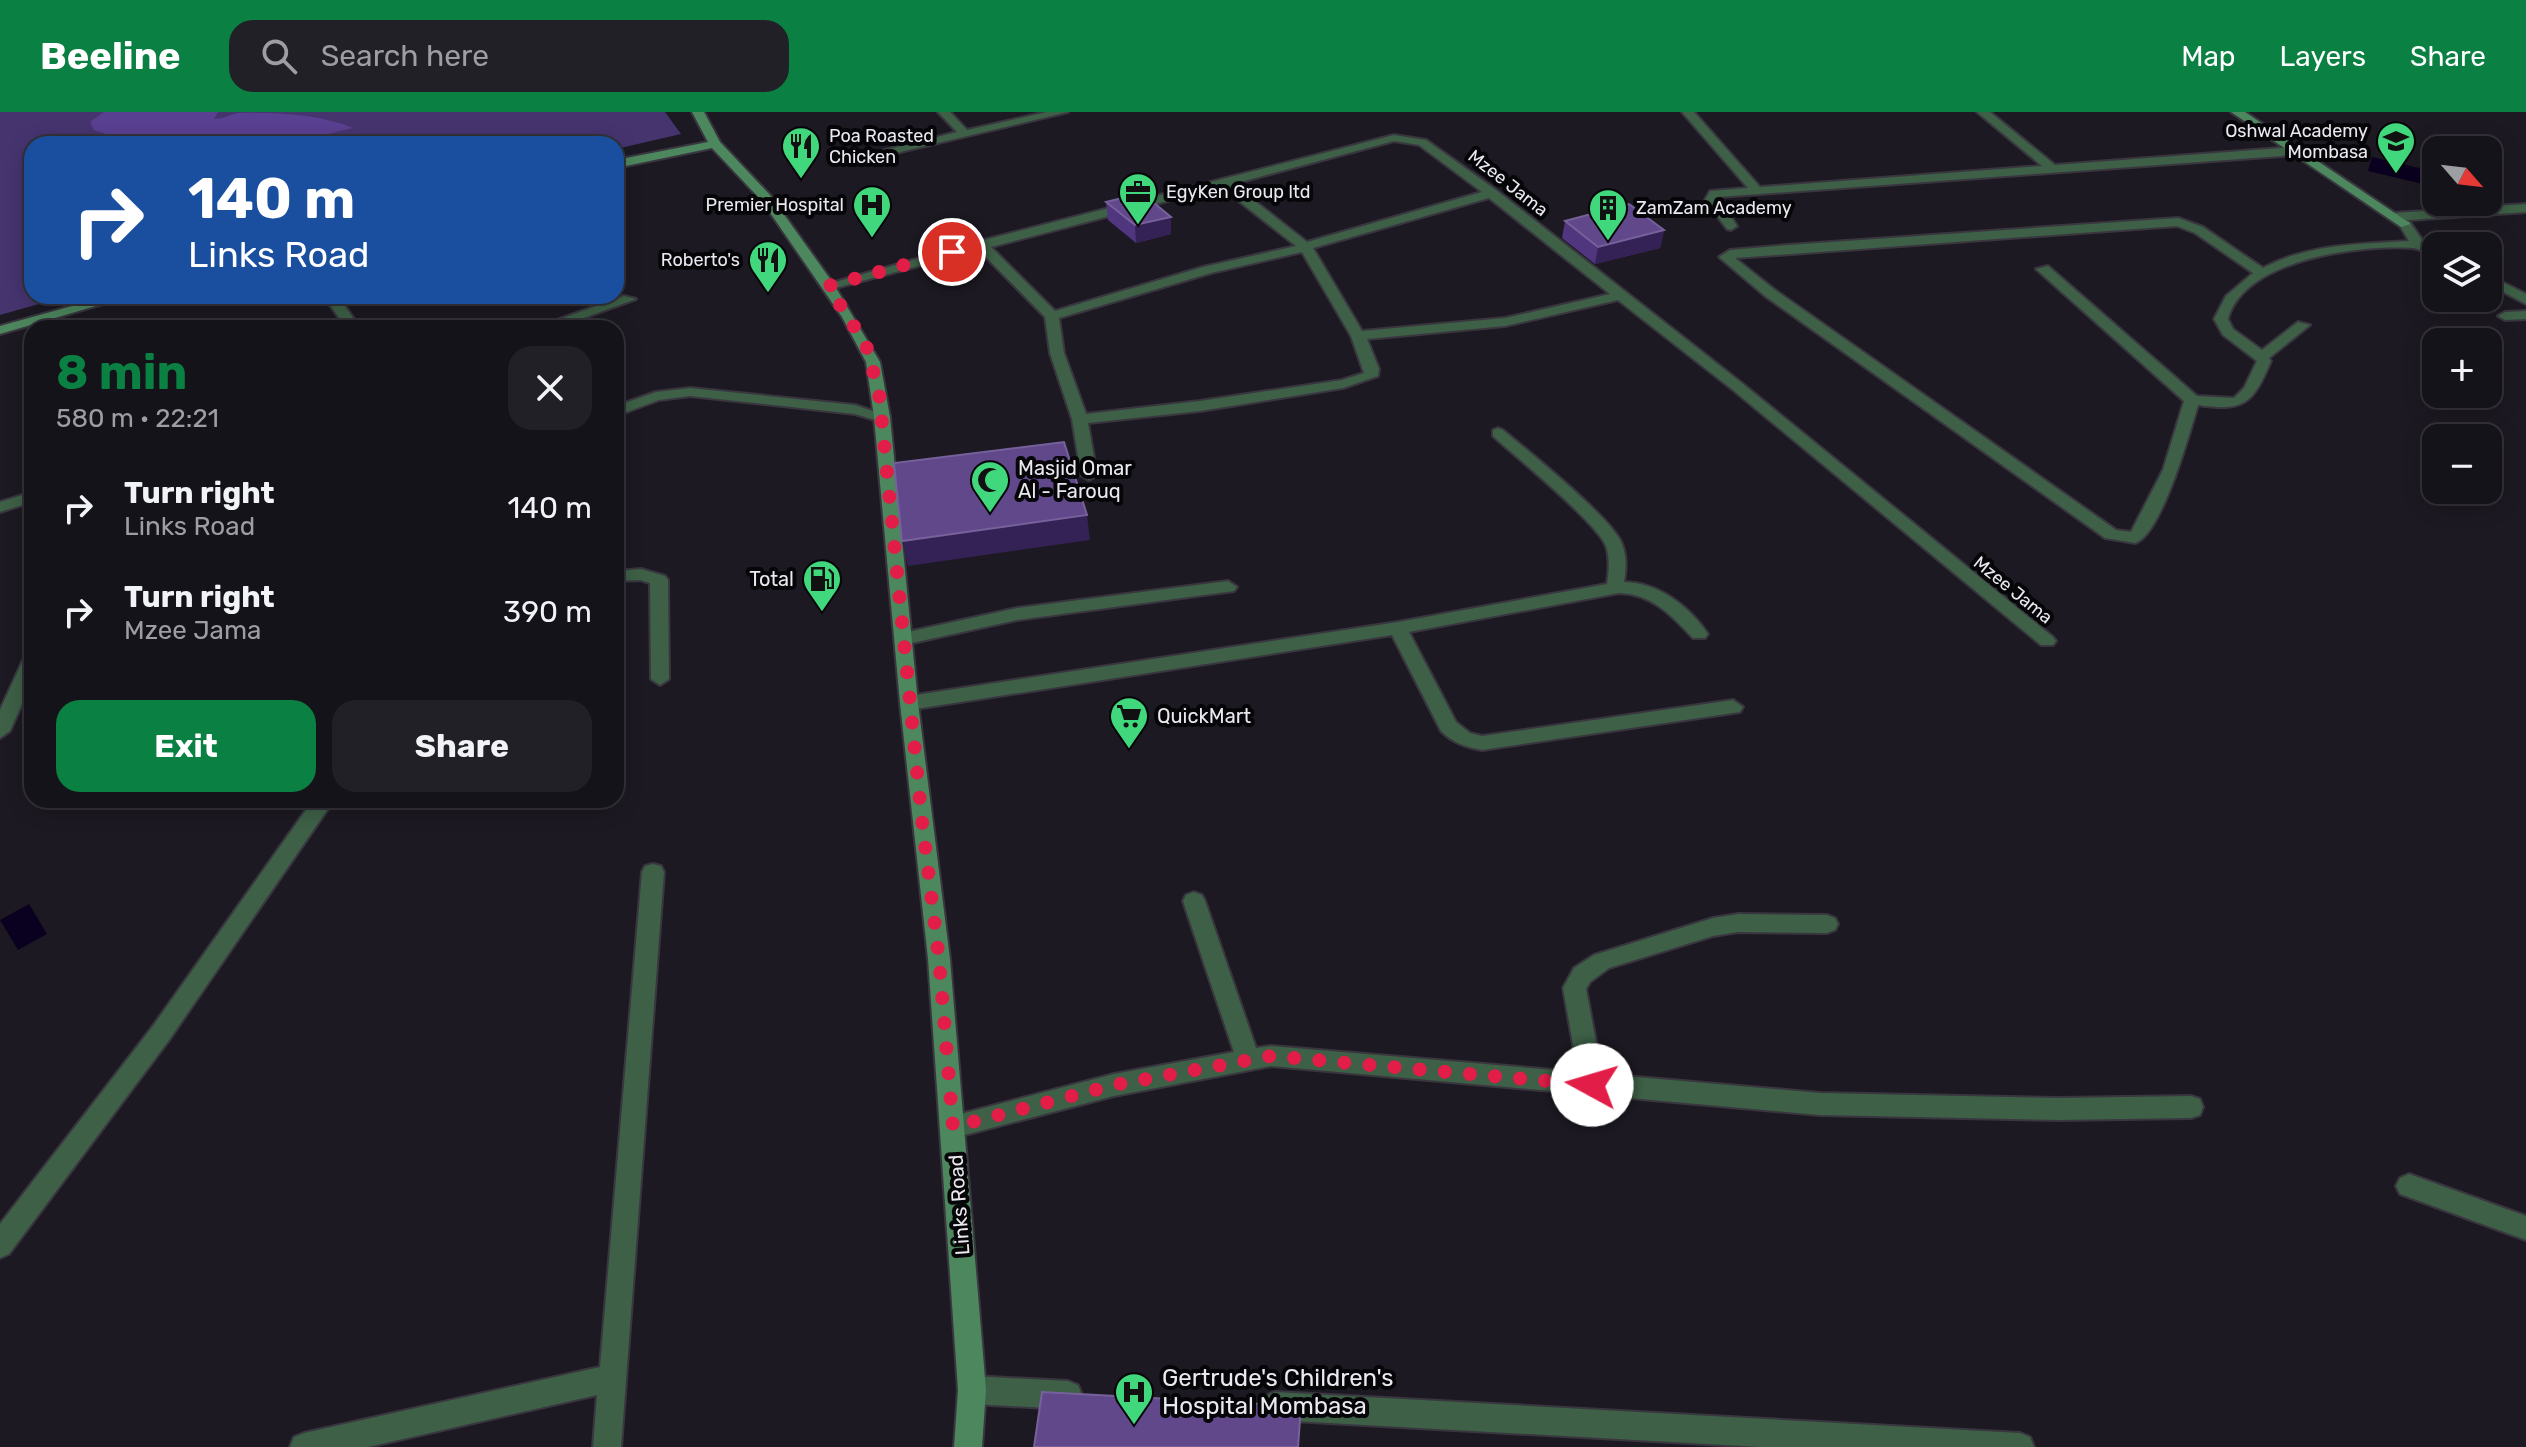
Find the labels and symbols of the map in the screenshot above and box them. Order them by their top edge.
place label: Oshwal Academy Mombasa [2225,120,2368,163]
school or university icon: Oshwal Academy Mombasa [2375,120,2417,175]
restaurant icon: Poa Roasted Chicken [780,125,822,180]
place label: Poa Roasted Chicken [829,125,934,168]
north arrow [2422,136,2502,216]
street label: Mzee Jama [1464,145,1552,221]
office icon: EgyKen Group ltd [1117,171,1159,226]
place label: EgyKen Group ltd [1166,181,1311,203]
hospital icon: Premier Hospital [851,184,893,239]
building icon: ZamZam Academy [1587,187,1629,242]
place label: Premier Hospital [706,194,844,216]
place label: ZamZam Academy [1636,197,1792,219]
pin [918,218,986,286]
restaurant icon: Roberto's [747,239,789,294]
place label: Roberto's [661,249,740,271]
place label: Masjid Omar Al - Farouq [1018,456,1132,503]
mosque icon: Masjid Omar Al - Farouq [969,459,1011,514]
street label: Mzee Jama [1969,552,2057,628]
fuel station icon: Total [801,558,843,613]
place label: Total [749,567,794,591]
supermarket icon: QuickMart [1108,695,1150,750]
place label: QuickMart [1157,704,1251,728]
position arrow [1550,1043,1634,1127]
street label: Links Road [944,1154,974,1256]
place label: Gertrude's Children's Hospital Mombasa [1162,1364,1393,1420]
hospital icon: Gertrude's Children's Hospital Mombasa [1113,1371,1155,1426]

